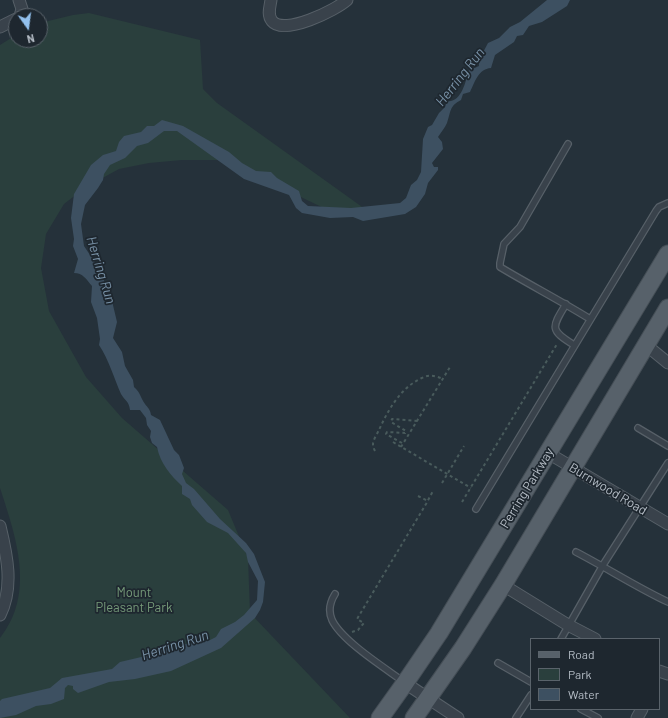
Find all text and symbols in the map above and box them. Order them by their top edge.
north arrow [8,8,48,48]
text: N [26,32,36,46]
water label: Herring Run [432,44,488,110]
water label: Herring Run [83,234,119,306]
street label: Perring Parkway [497,445,557,531]
street label: Burnwood Road [566,460,650,518]
park label: Mount Pleasant Park [96,585,172,616]
water label: Herring Run [139,626,211,664]
legend [530,638,660,710]
text: Road [568,647,595,661]
text: Park [568,667,592,681]
text: Water [568,687,599,701]

